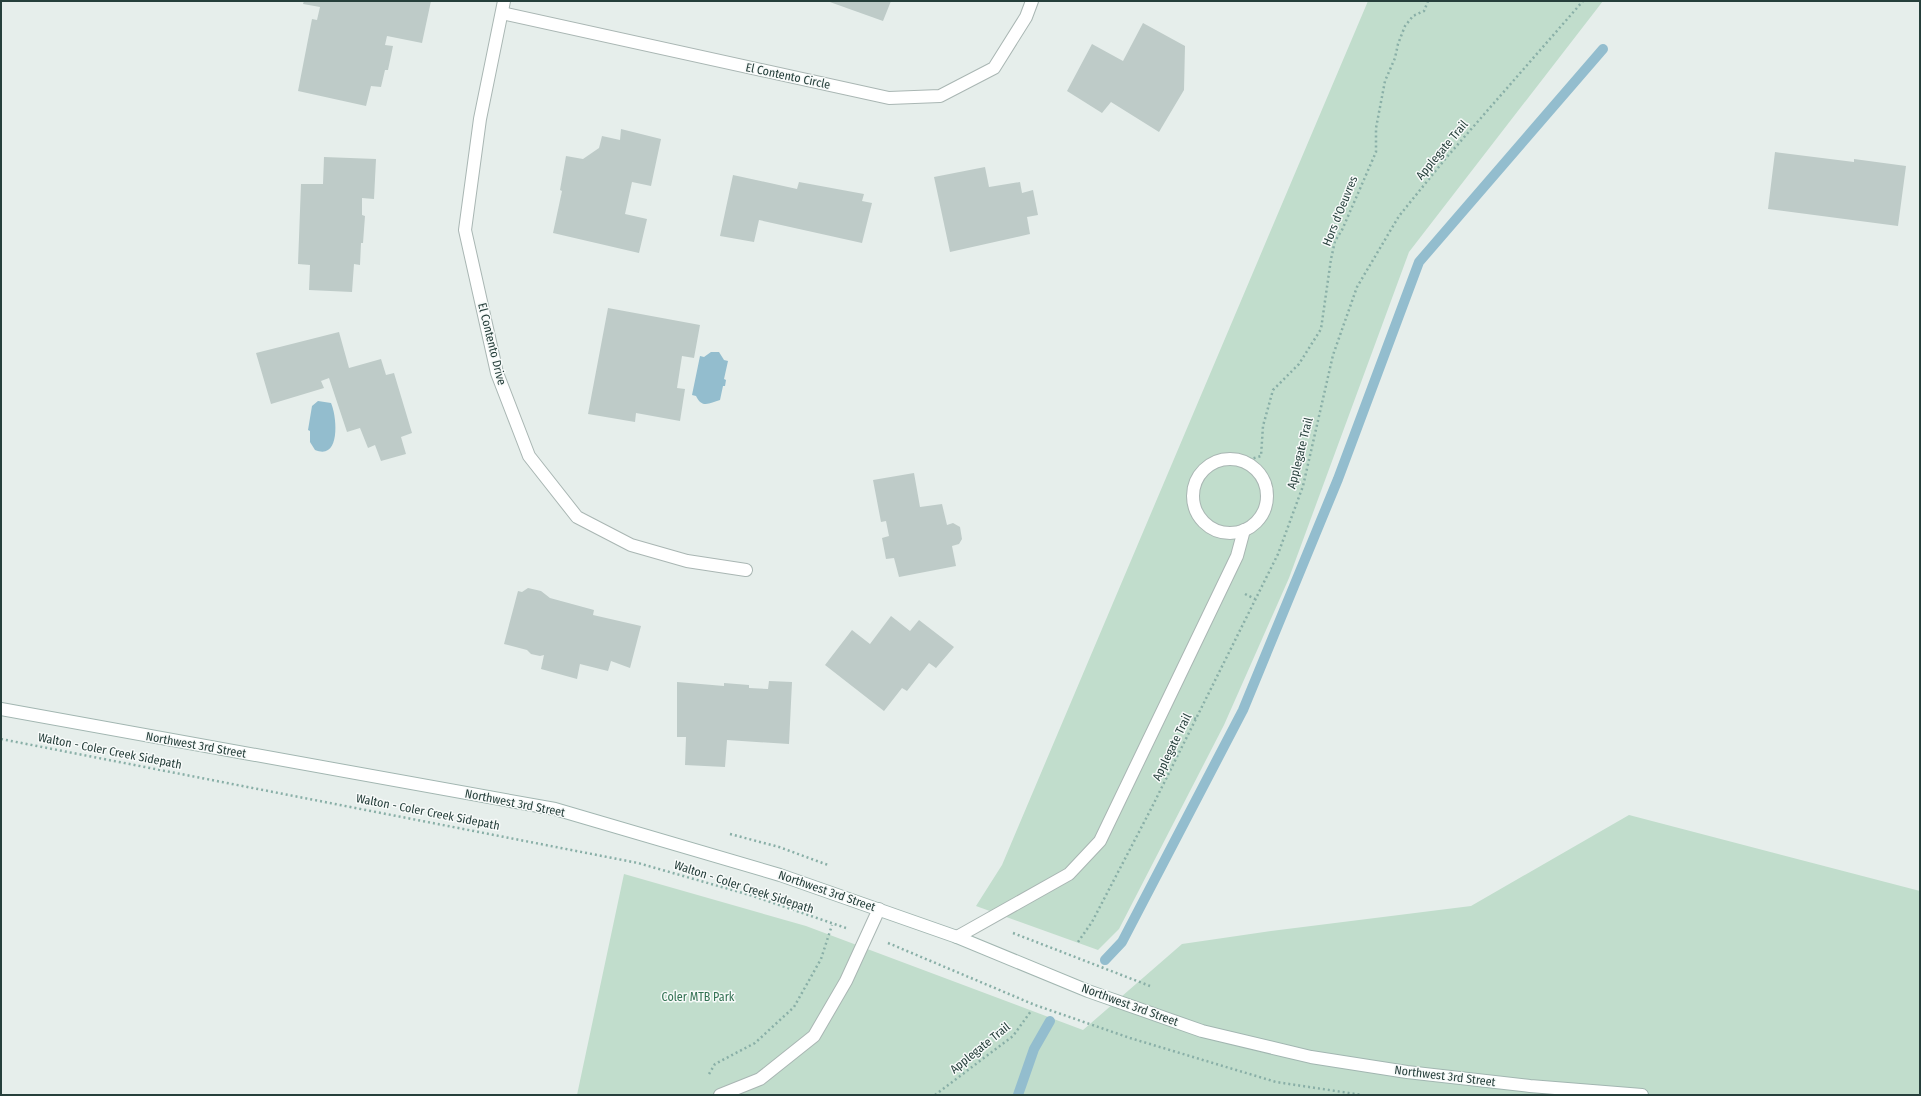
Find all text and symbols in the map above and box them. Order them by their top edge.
street label: El Contento Circle [744,60,832,92]
street label: Applegate Trail [1413,118,1471,182]
street label: Hors d'Oeuvres [1320,174,1360,248]
street label: El Contento Drive [475,301,509,387]
street label: Applegate Trail [1284,416,1316,490]
street label: Applegate Trail [1150,711,1194,783]
street label: Northwest 3rd Street [145,729,247,761]
street label: Walton - Coler Creek Sidepath [37,730,183,772]
street label: Northwest 3rd Street [464,786,566,820]
street label: Walton - Coler Creek Sidepath [355,791,501,833]
street label: Walton - Coler Creek Sidepath [672,858,816,916]
street label: Northwest 3rd Street [777,868,877,914]
street label: Northwest 3rd Street [1080,981,1180,1029]
park label: Coler MTB Park [662,990,735,1004]
street label: Applegate Trail [947,1020,1013,1076]
street label: Northwest 3rd Street [1394,1063,1496,1089]

